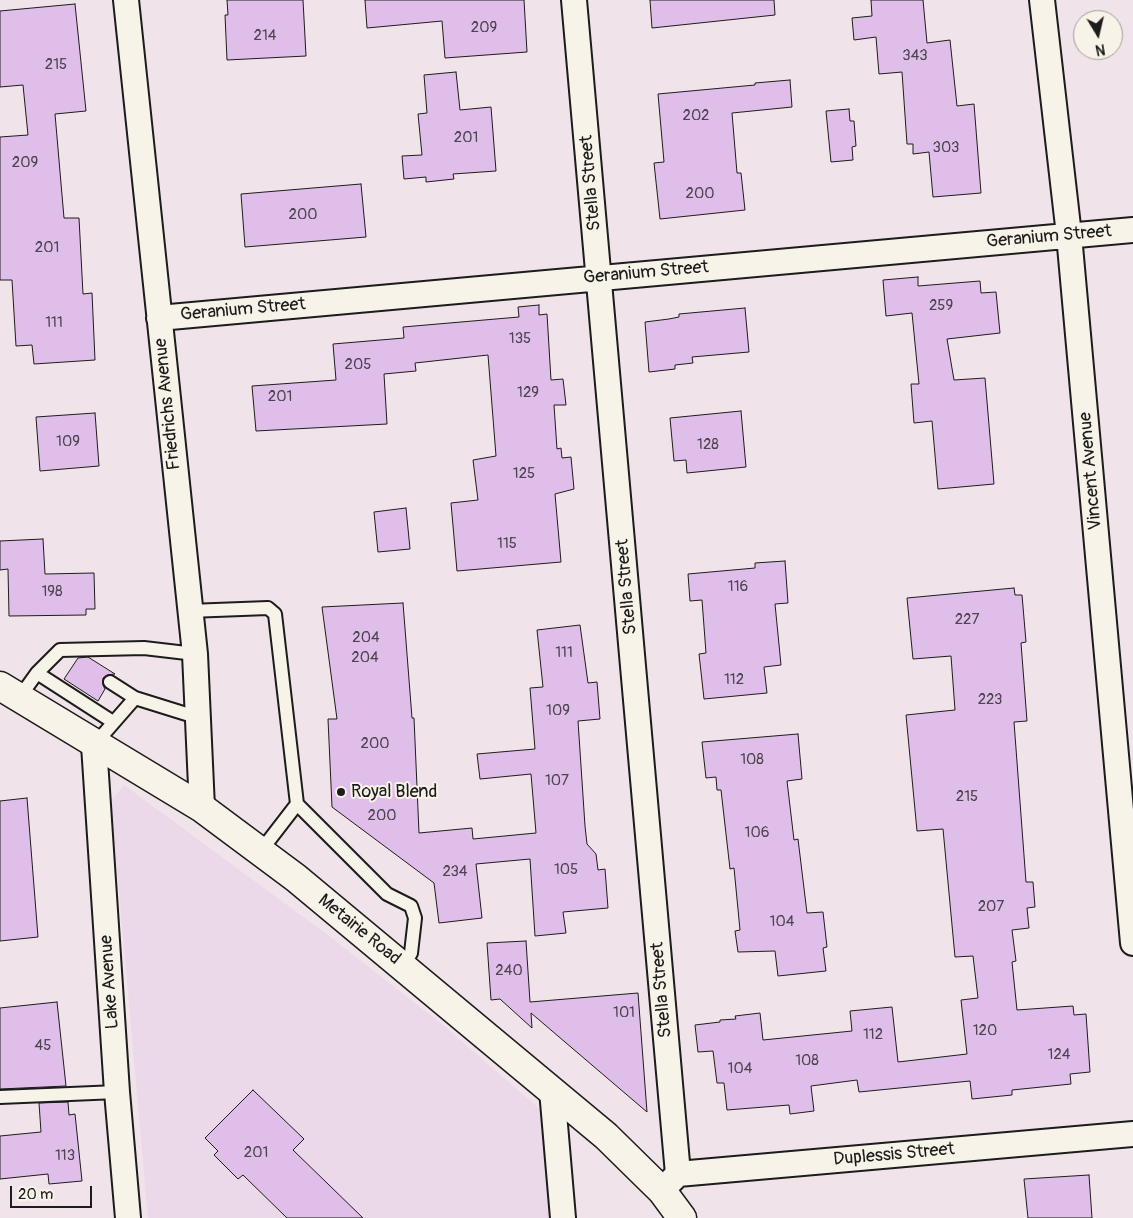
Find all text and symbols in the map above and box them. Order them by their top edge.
north arrow [1073,10,1123,60]
house number: 209 [471,19,497,37]
house number: 214 [254,27,276,45]
text: N [1094,40,1106,58]
house number: 343 [902,47,928,65]
house number: 215 [45,56,67,74]
house number: 202 [682,107,710,125]
house number: 201 [454,129,478,147]
street label: Stella Street [576,134,606,232]
house number: 303 [933,139,959,157]
house number: 209 [12,154,38,172]
house number: 200 [686,185,714,203]
house number: 200 [289,206,317,224]
street label: Geranium Street [985,221,1113,253]
house number: 201 [35,239,59,257]
street label: Geranium Street [582,257,710,289]
street label: Geranium Street [179,294,307,326]
house number: 259 [929,297,953,315]
house number: 111 [45,314,63,332]
house number: 135 [509,330,531,348]
street label: Friedrichs Avenue [150,337,186,471]
house number: 205 [345,356,371,374]
house number: 129 [517,384,539,402]
house number: 201 [268,388,292,406]
street label: Vincent Avenue [1075,411,1107,531]
house number: 109 [56,433,80,451]
house number: 128 [697,436,719,454]
house number: 125 [513,465,535,483]
house number: 115 [497,535,517,553]
street label: Stella Street [612,538,642,636]
house number: 116 [728,578,748,596]
house number: 198 [41,583,63,601]
house number: 227 [955,611,979,629]
house number: 204 [352,629,380,647]
house number: 111 [555,644,573,662]
house number: 204 [351,649,379,667]
house number: 112 [724,671,744,689]
house number: 223 [978,691,1002,709]
house number: 109 [546,702,570,720]
house number: 200 [361,735,389,753]
house number: 108 [740,751,764,769]
house number: 107 [545,772,569,790]
place label: Royal Blend [351,781,437,803]
marker: Royal Blend [335,786,347,798]
house number: 215 [956,788,978,806]
house number: 200 [368,807,396,825]
house number: 106 [745,824,769,842]
house number: 105 [554,861,578,879]
house number: 234 [442,863,468,881]
street label: Metairie Road [313,890,405,970]
house number: 207 [978,898,1004,916]
house number: 104 [770,913,794,931]
street label: Lake Avenue [96,934,124,1030]
street label: Stella Street [647,941,677,1039]
house number: 240 [495,962,523,980]
house number: 101 [613,1004,635,1022]
house number: 120 [973,1022,997,1040]
house number: 112 [863,1026,883,1044]
house number: 45 [35,1037,51,1055]
house number: 124 [1048,1046,1070,1064]
house number: 108 [795,1052,819,1070]
house number: 104 [728,1060,752,1078]
street label: Duplessis Street [832,1139,956,1171]
house number: 201 [244,1144,268,1162]
house number: 113 [55,1147,75,1165]
scale bar [12,1176,95,1208]
text: 20 m [18,1185,53,1204]

